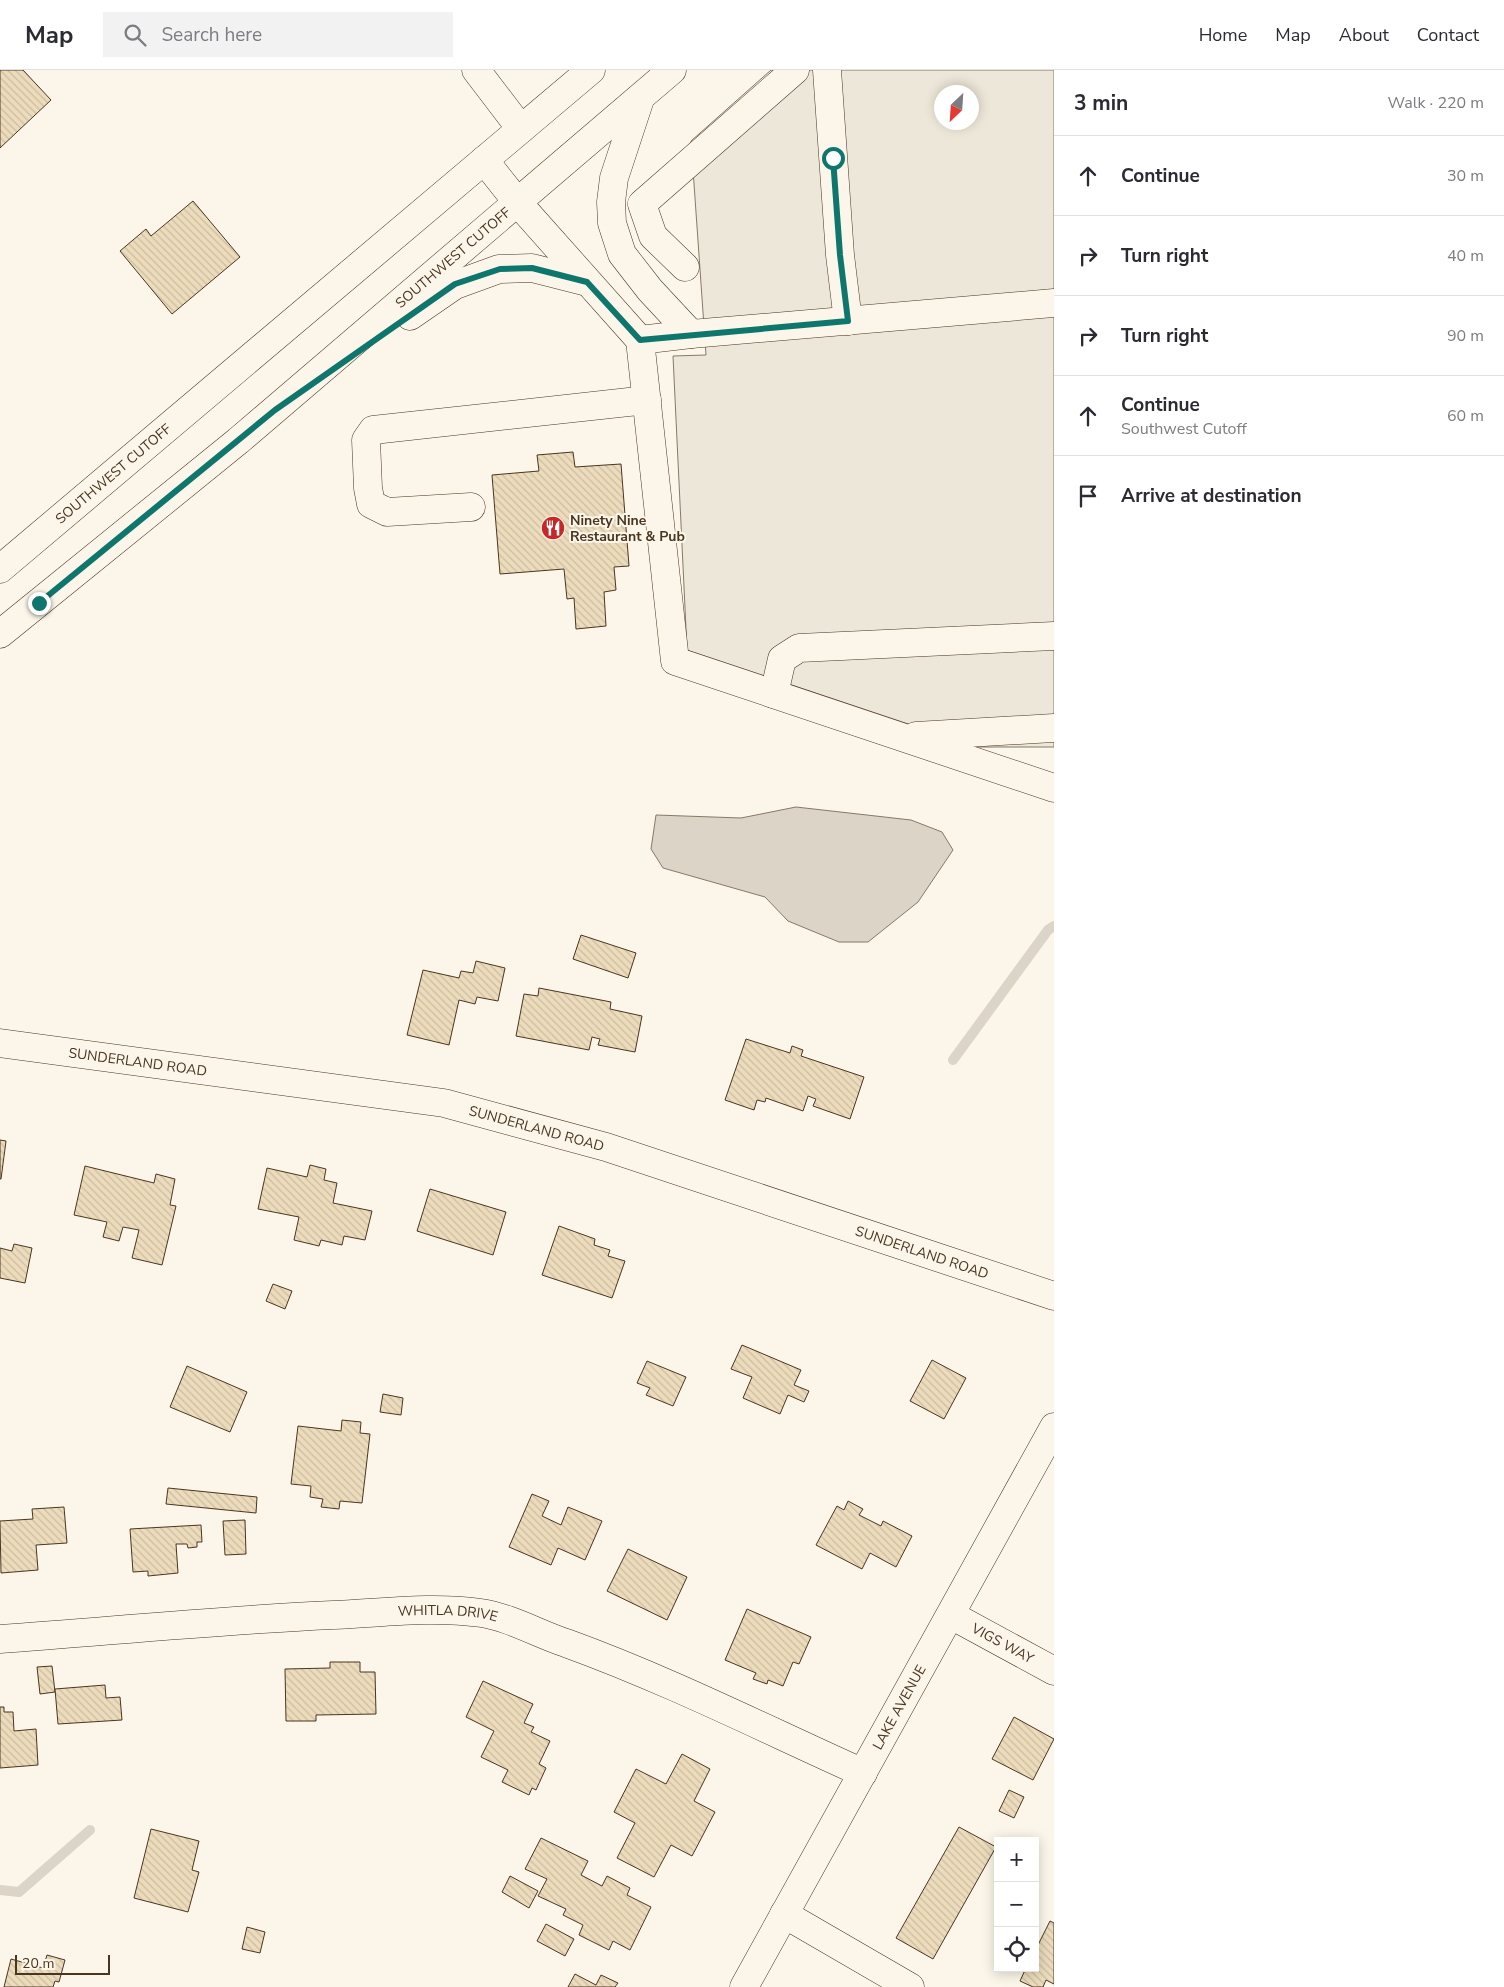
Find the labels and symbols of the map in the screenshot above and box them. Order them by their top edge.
north arrow [934,85,979,130]
route start [822,147,845,170]
street label: SOUTHWEST CUTOFF [391,202,515,312]
street label: SOUTHWEST CUTOFF [51,419,175,528]
place label: Ninety Nine Restaurant & Pub [570,511,685,546]
restaurant icon: Ninety Nine Restaurant & Pub [540,515,566,541]
route end [28,592,51,615]
street label: SUNDERLAND ROAD [67,1043,208,1080]
street label: SUNDERLAND ROAD [467,1101,606,1156]
street label: SUNDERLAND ROAD [853,1221,991,1283]
street label: WHITLA DRIVE [397,1600,500,1626]
street label: VIGS WAY [968,1618,1038,1668]
street label: LAKE AVENUE [868,1661,930,1753]
scale bar [15,1952,110,1975]

